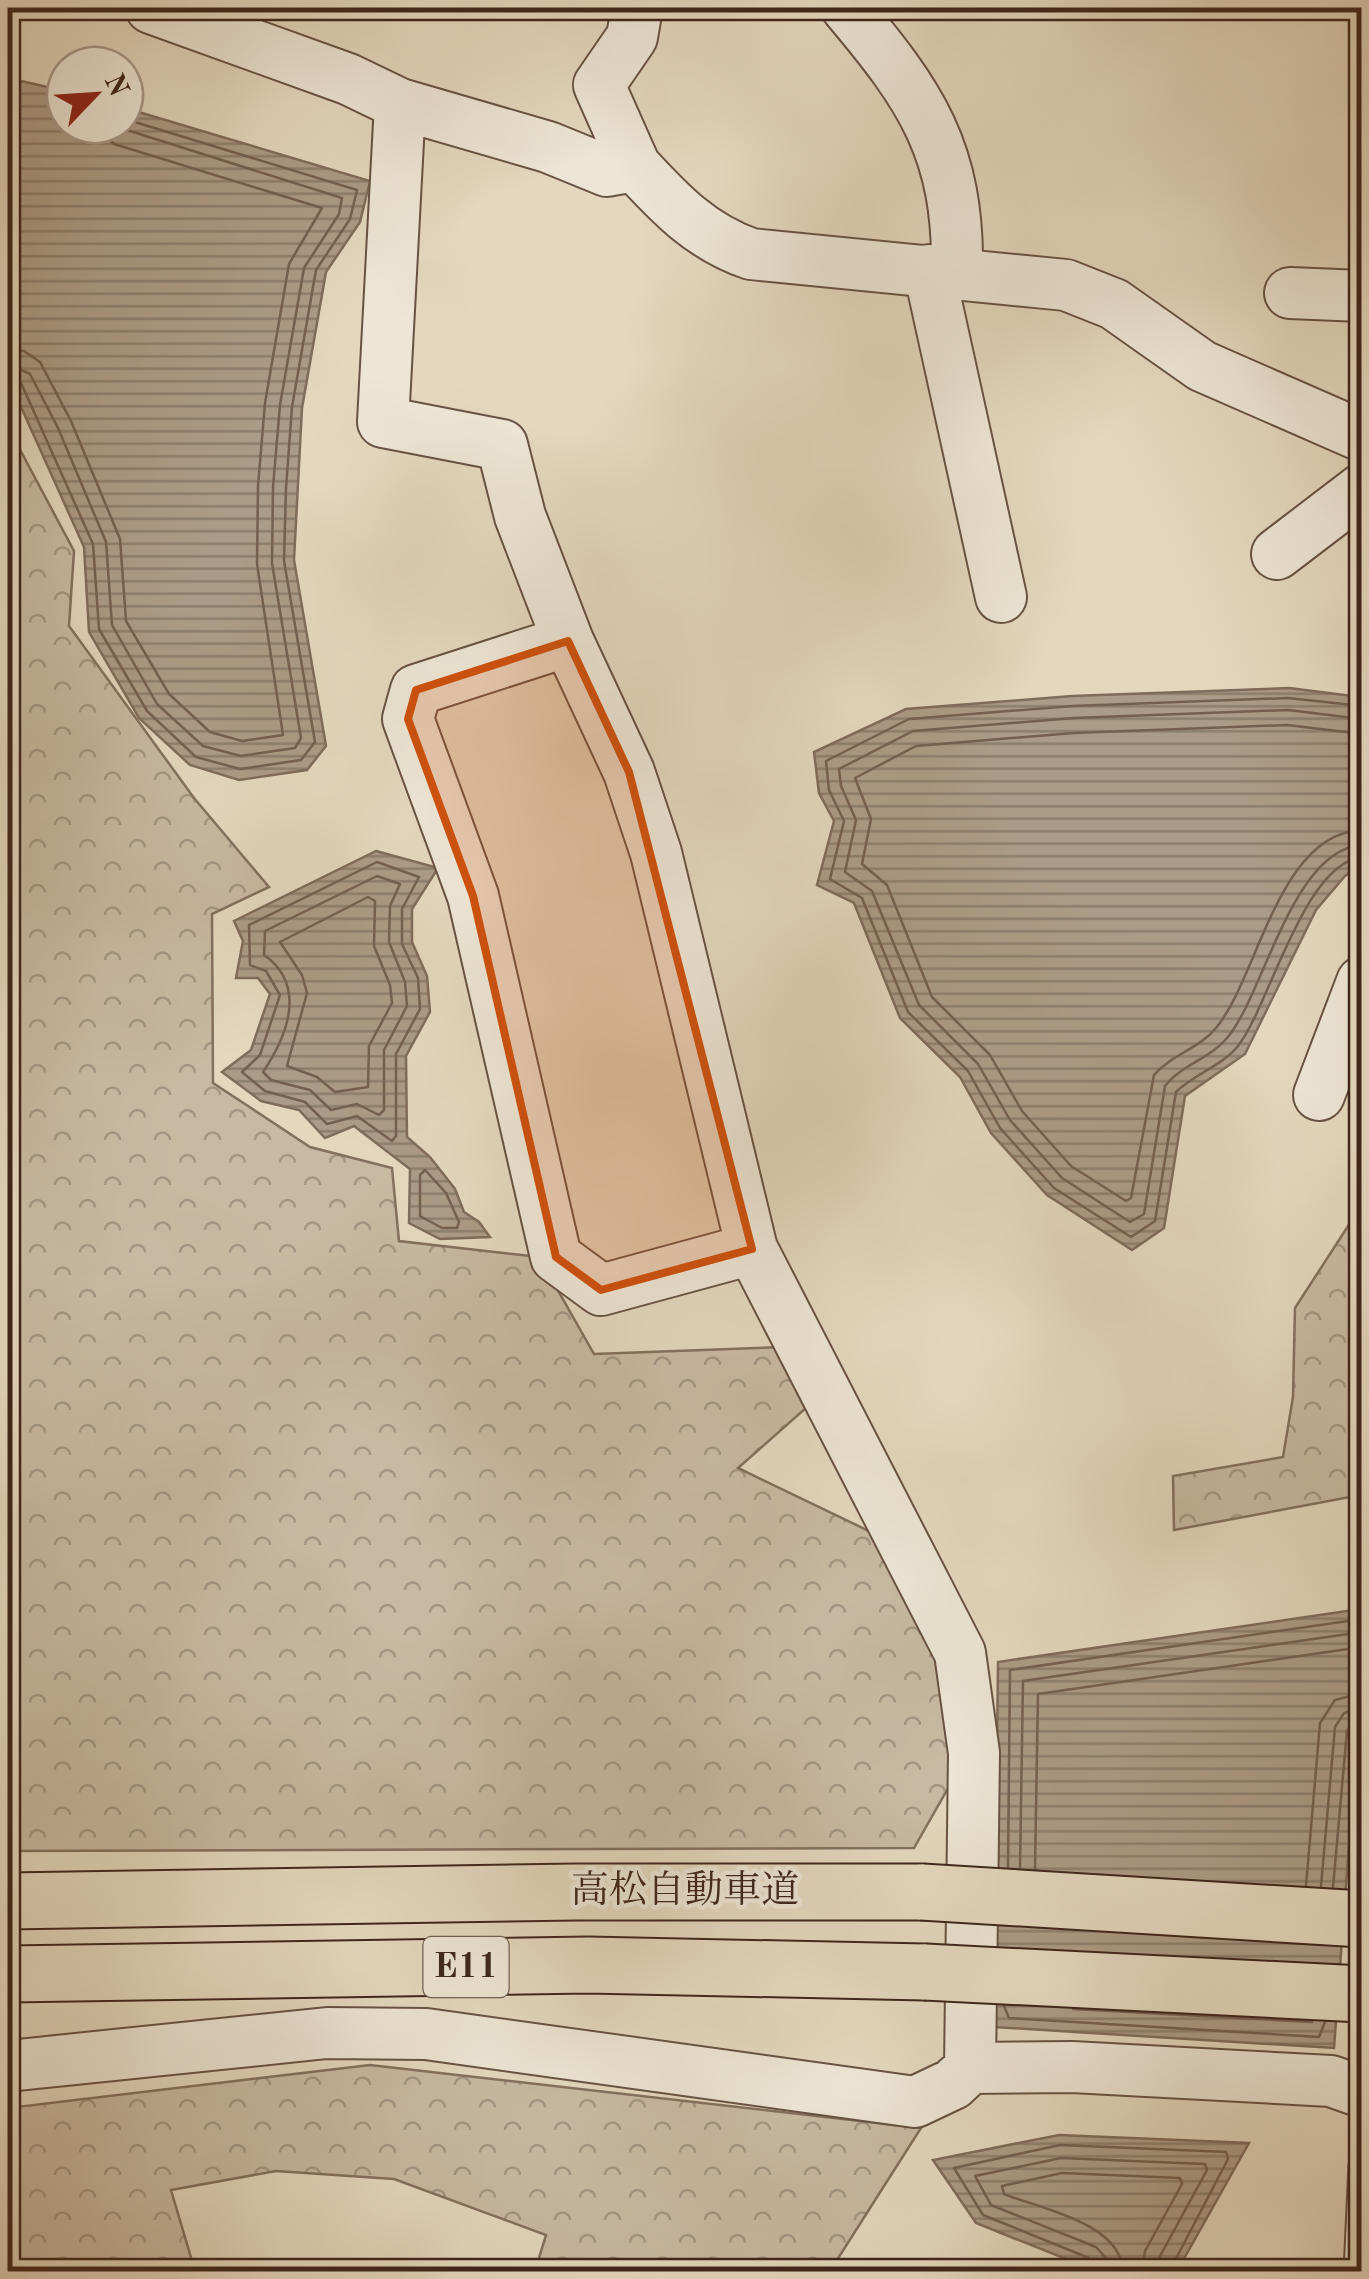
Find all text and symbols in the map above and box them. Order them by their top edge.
north arrow [45,45,145,145]
text: N [98,70,132,102]
street label: 高松自動車道 [571,1870,799,1911]
road number: E11 [424,1937,508,1997]

